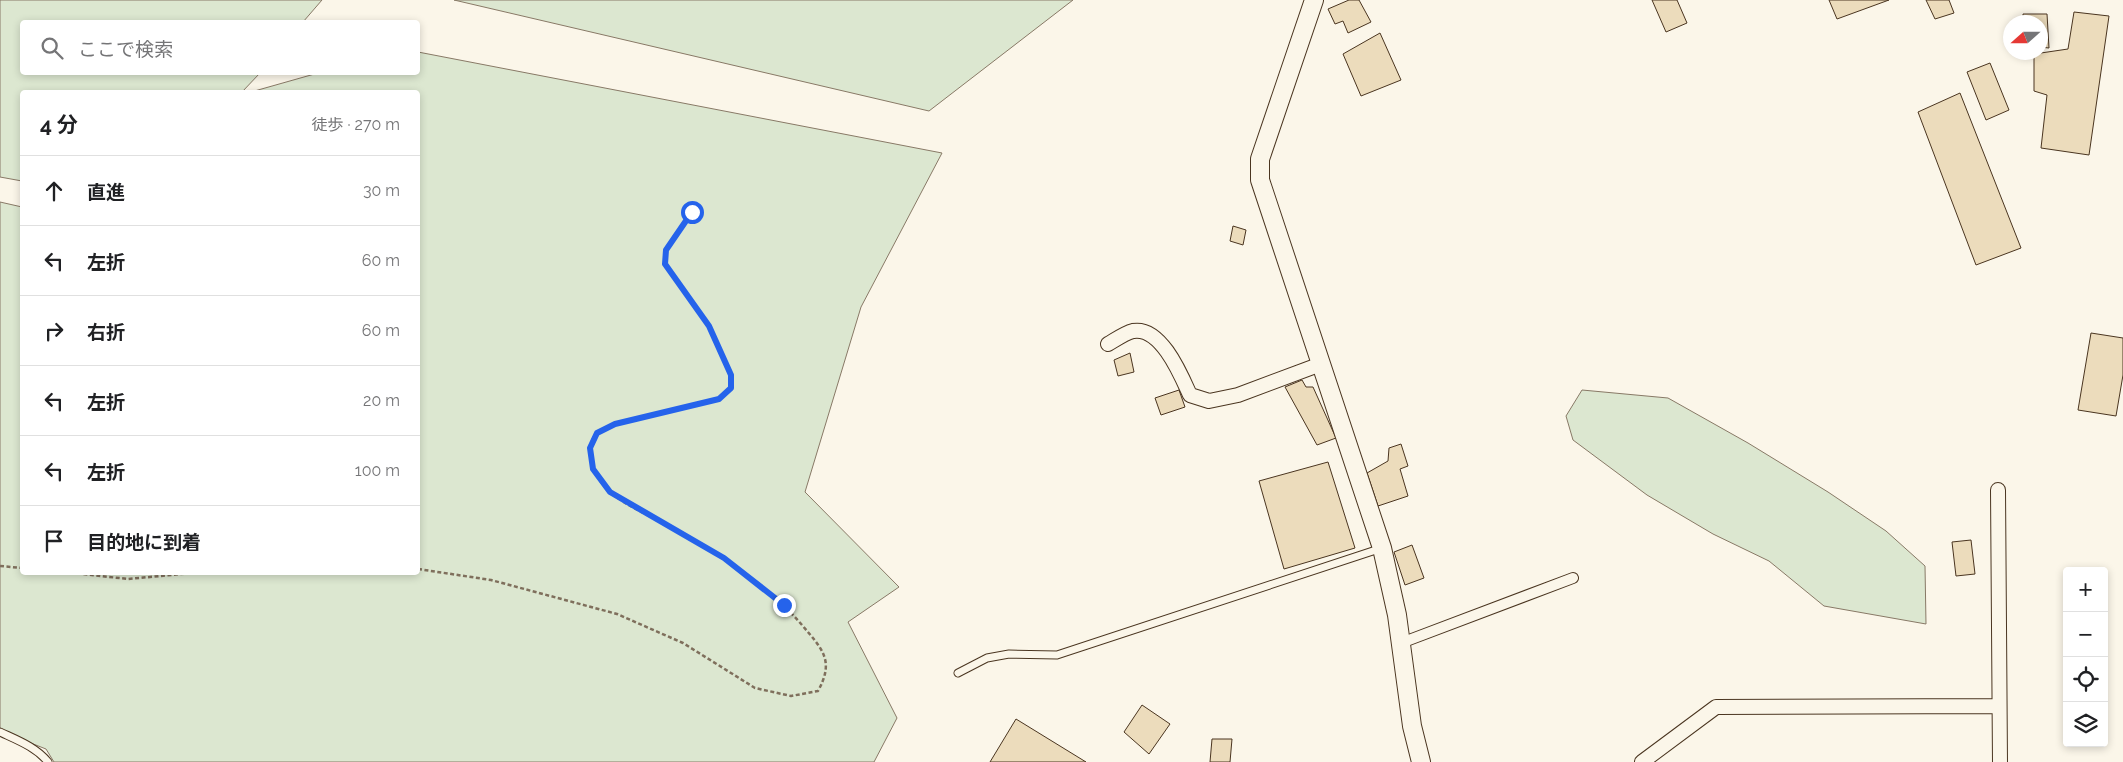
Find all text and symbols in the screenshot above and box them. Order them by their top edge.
north arrow [2003,15,2048,60]
search box [20,20,420,75]
icon: search [38,34,66,62]
text: ここで検索 [78,38,173,60]
text: 4 分 [40,112,78,137]
text: 徒歩 · 270 m [311,115,400,134]
icon: ahead [40,177,68,205]
text: 直進 [87,181,125,203]
text: 30 m [363,181,400,200]
route start [681,201,704,224]
icon: left [40,247,68,275]
text: 左折 [87,251,125,273]
text: 60 m [362,251,400,270]
icon: right [40,317,68,345]
text: 右折 [87,321,125,343]
text: 60 m [362,321,400,340]
icon: left [40,387,68,415]
text: 左折 [87,391,125,413]
text: 20 m [363,391,400,410]
icon: left [40,457,68,485]
text: 左折 [87,461,125,483]
text: 100 m [355,461,400,480]
icon: arrive [40,527,68,555]
text: 目的地に到着 [87,531,201,553]
map controls [2063,567,2108,747]
button: + [2063,567,2108,612]
route end [773,594,796,617]
button: − [2063,612,2108,657]
button: locate [2063,657,2108,702]
button: layers [2063,702,2108,747]

